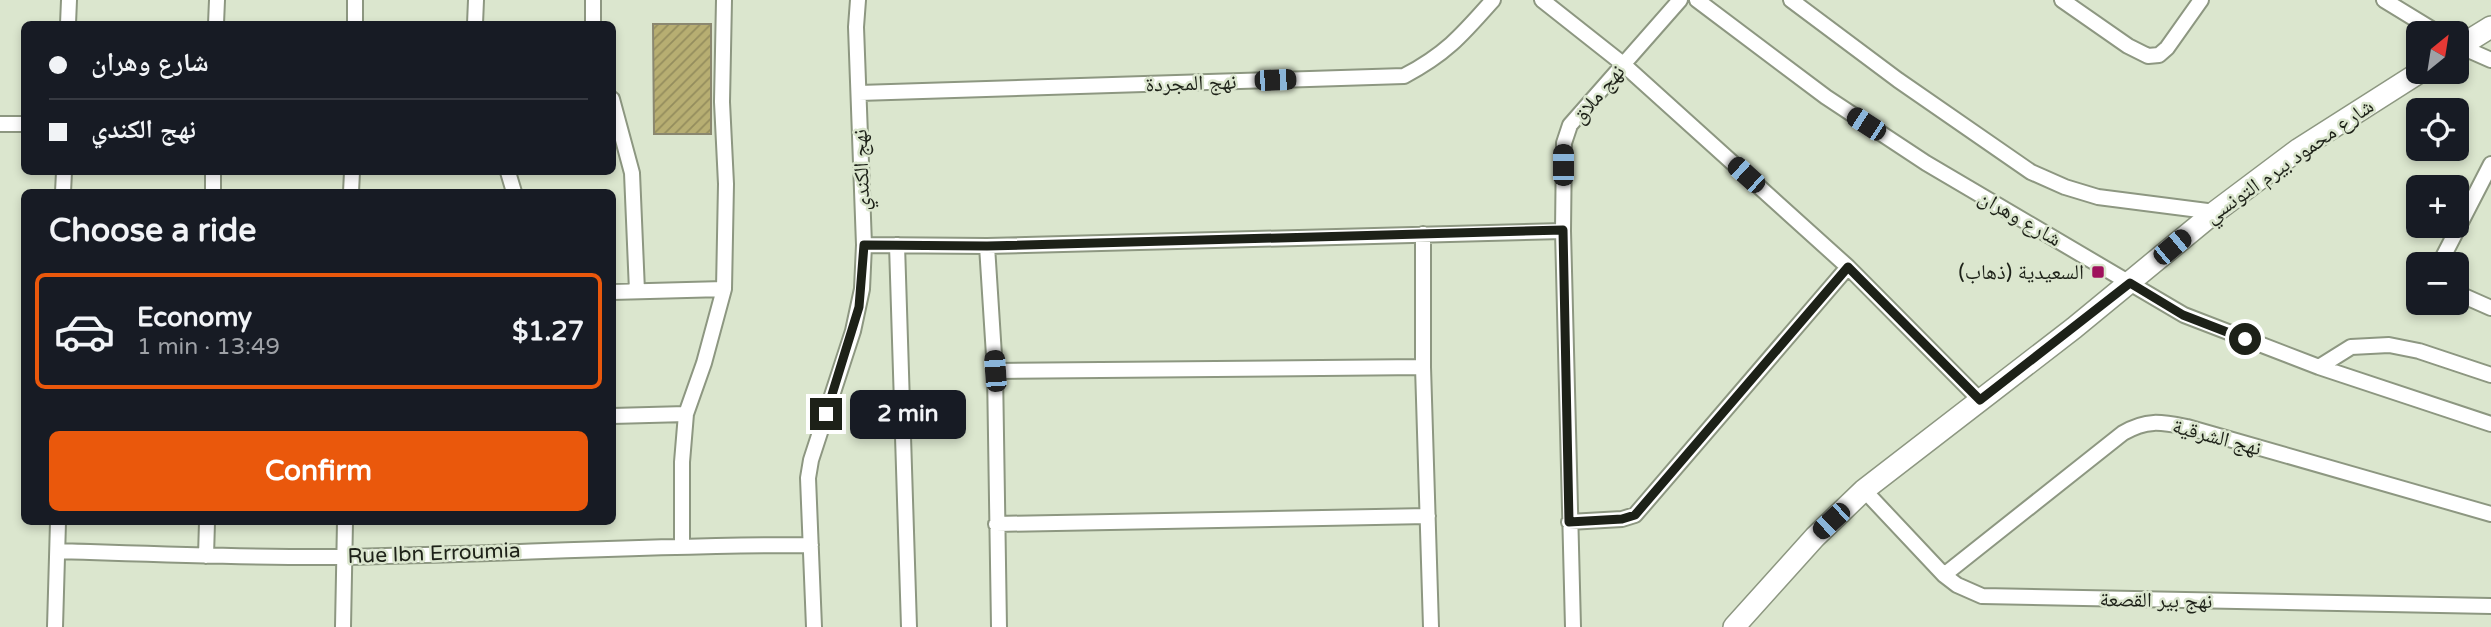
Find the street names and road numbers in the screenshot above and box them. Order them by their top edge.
street label: نهج ملاق [1567,60,1630,129]
street label: نهج المجردة [1145,69,1237,98]
street label: شارع محمود بيرم التونسي [2200,94,2380,232]
street label: نهج الكندي [848,129,879,211]
street label: شارع وهران [1974,185,2066,252]
street label: نهج الشرقية [2170,414,2264,461]
street label: Rue Ibn Erroumia [347,538,521,569]
street label: نهج بير القصعة [2099,587,2213,614]

